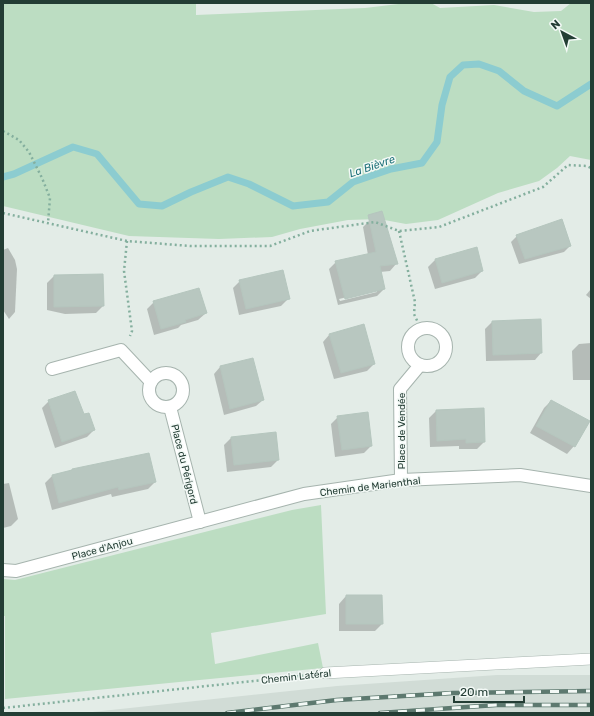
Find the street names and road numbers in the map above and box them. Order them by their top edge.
street label: Place de Vendée [396,392,408,469]
street label: Place du Périgord [168,423,200,505]
street label: Chemin de Marienthal [319,475,421,499]
street label: Place d'Anjou [71,535,134,563]
street label: Chemin Latéral [260,667,332,687]

